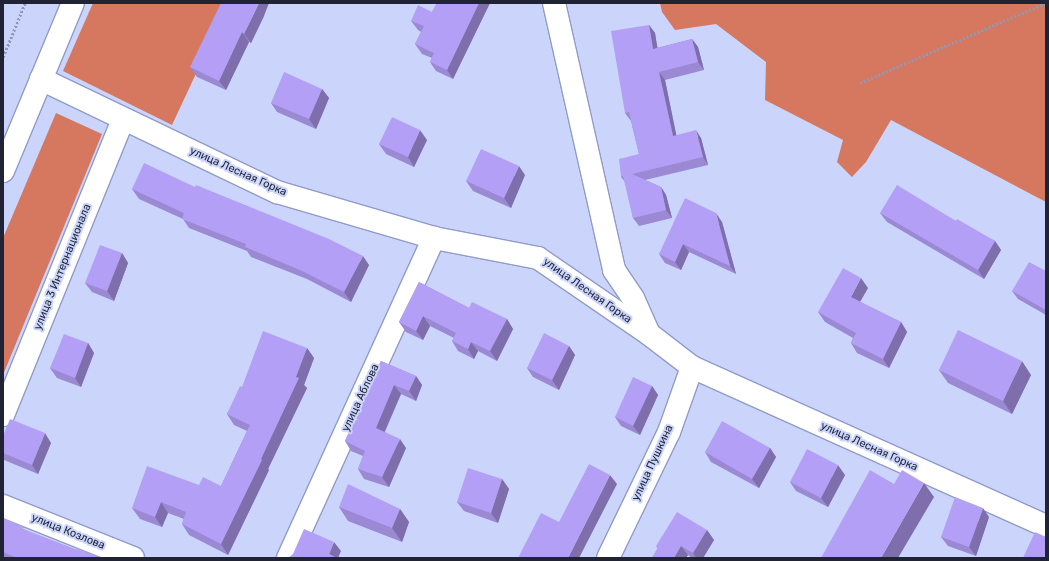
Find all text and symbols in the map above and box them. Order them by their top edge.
street label: улица Лесная Горка [187,145,289,199]
street label: улица 3 Интернационала [32,202,94,332]
street label: улица Лесная Горка [540,255,634,327]
street label: улица Аблова [340,362,382,434]
street label: улица Лесная Горка [818,420,920,474]
street label: улица Пушкина [630,423,676,503]
street label: улица Козлова [29,511,107,553]

